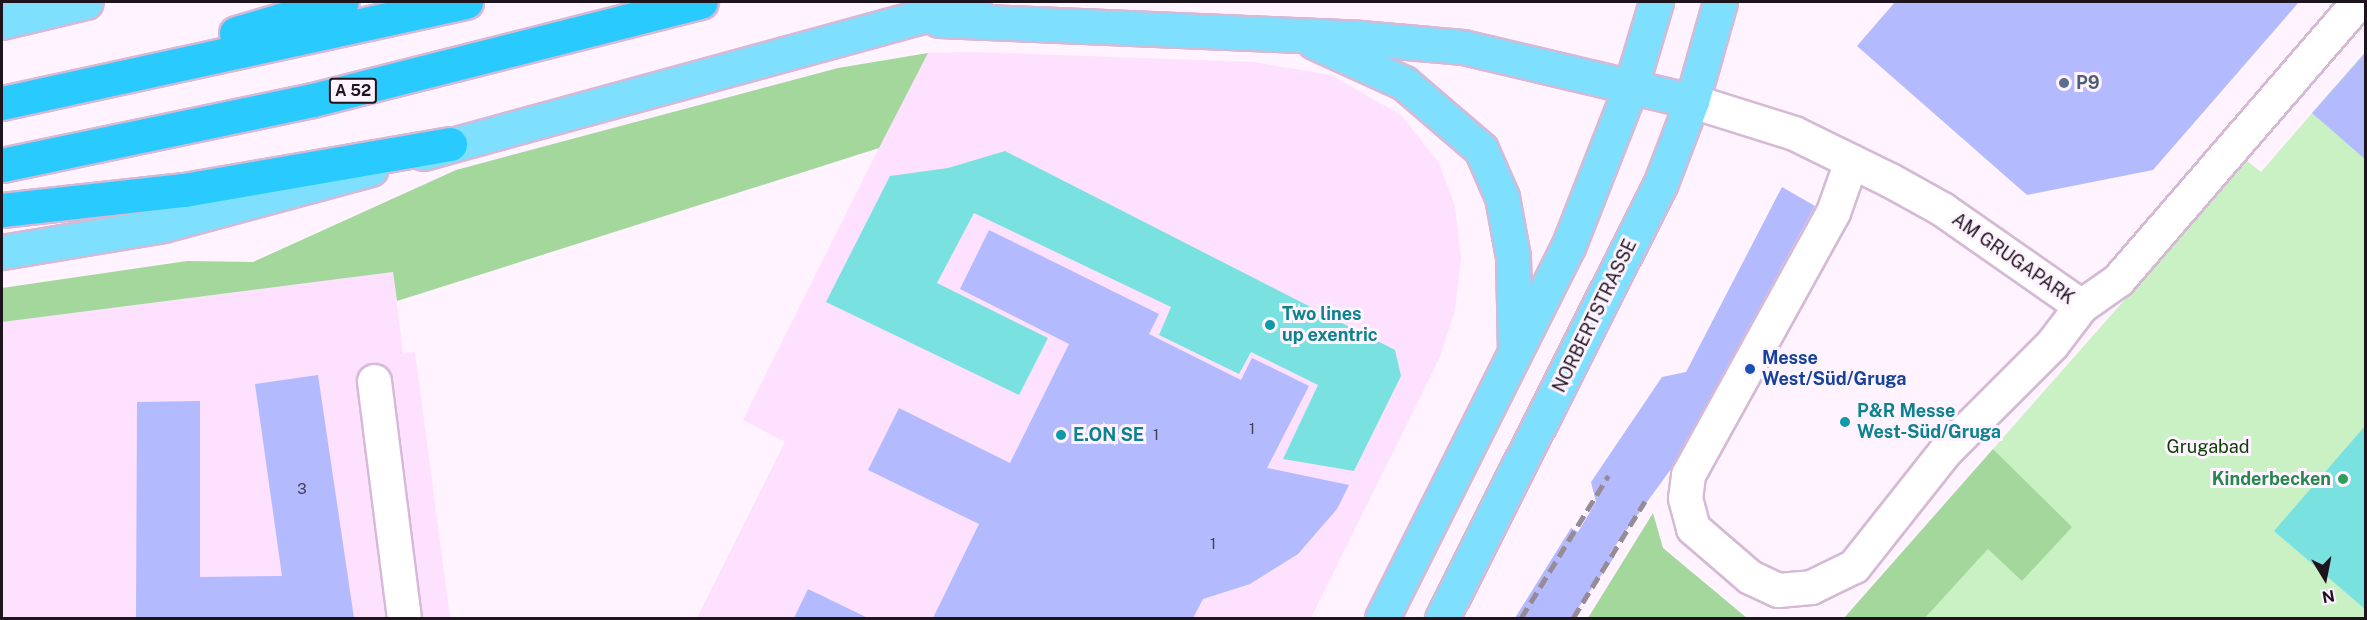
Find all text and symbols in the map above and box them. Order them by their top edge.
place label: P9 [2076,72,2100,94]
marker: P9 [2057,76,2071,90]
road number: A 52 [328,78,378,104]
street label: AM GRUGAPARK [1948,209,2078,309]
street label: NORBERTSTRASSE [1549,236,1641,396]
place label: Two lines up exentric [1282,304,1378,346]
marker: Two lines up exentric [1263,318,1277,332]
place label: Messe West/Süd/Gruga [1762,348,1907,391]
marker: Messe West/Süd/Gruga [1743,362,1757,376]
place label: P&R Messe West-Süd/Gruga [1857,401,2001,444]
marker: P&R Messe West-Süd/Gruga [1838,415,1852,429]
house number: 1 [1249,420,1255,438]
place label: E.ON SE [1073,424,1144,446]
house number: 1 [1153,426,1159,444]
marker: E.ON SE [1054,428,1068,442]
park label: Grugabad [2167,436,2249,458]
place label: Kinderbecken [2212,468,2331,490]
marker: Kinderbecken [2336,472,2350,486]
house number: 3 [297,480,307,498]
house number: 1 [1210,535,1216,553]
north arrow [2295,548,2355,608]
text: N [2320,586,2336,607]

